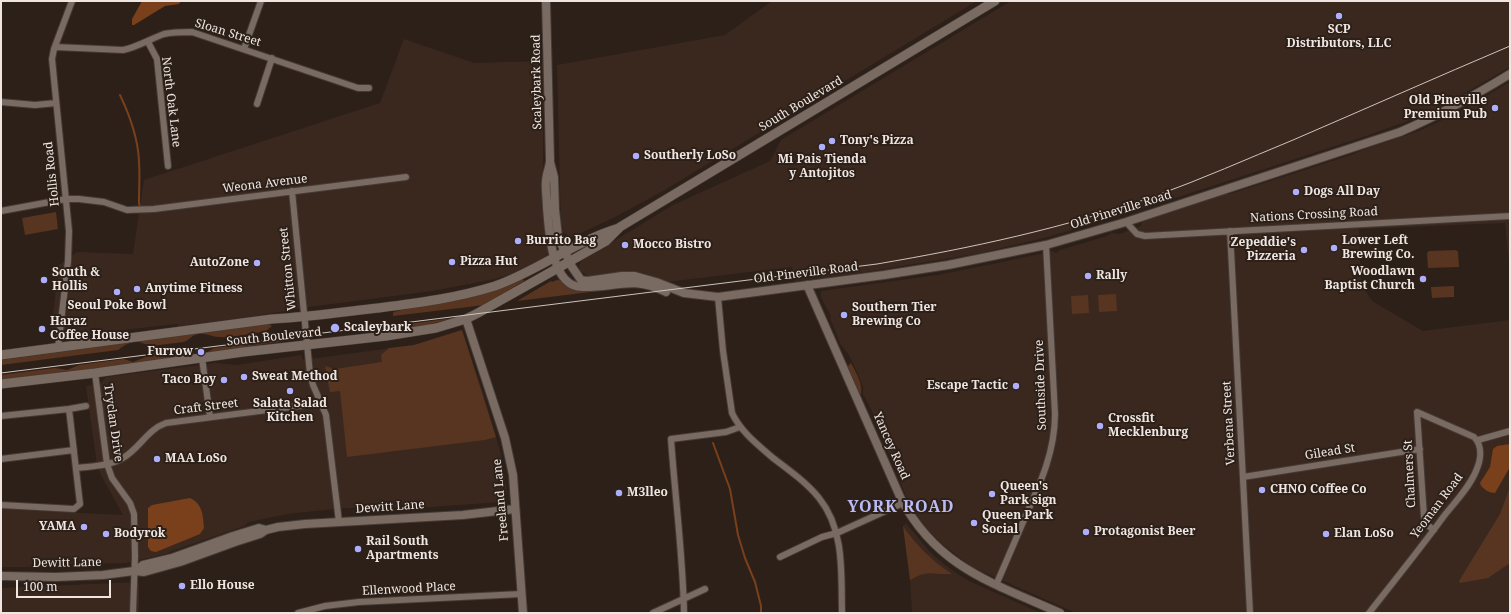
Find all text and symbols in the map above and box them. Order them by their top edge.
marker: SCP Distributors, LLC [1334,11,1344,21]
street label: Sloan Street [193,16,263,50]
place label: SCP Distributors, LLC [1287,23,1391,51]
street label: Scaleybark Road [529,34,545,130]
street label: North Oak Lane [158,56,184,148]
street label: South Boulevard [756,73,846,135]
place label: Old Pineville Premium Pub [1404,94,1487,122]
marker: Old Pineville Premium Pub [1490,103,1500,113]
place label: Tony's Pizza [840,134,914,148]
marker: Tony's Pizza [827,136,837,146]
street label: Hollis Road [41,141,63,207]
marker: Mi Pais Tienda y Antojitos [817,142,827,152]
place label: Southerly LoSo [644,149,736,163]
marker: Southerly LoSo [631,151,641,161]
place label: Mi Pais Tienda y Antojitos [778,153,866,181]
street label: Weona Avenue [222,172,308,196]
place label: Dogs All Day [1304,185,1380,199]
marker: Dogs All Day [1291,187,1301,197]
street label: Old Pineville Road [1069,188,1173,232]
street label: Nations Crossing Road [1250,204,1378,226]
street label: Whitton Street [276,227,300,311]
place label: Burrito Bag [526,234,596,248]
place label: Lower Left Brewing Co. [1342,234,1414,262]
marker: Burrito Bag [513,236,523,246]
place label: Zepeddie's Pizzeria [1231,236,1296,264]
place label: Mocco Bistro [633,238,711,252]
marker: Mocco Bistro [620,240,630,250]
marker: Lower Left Brewing Co. [1329,243,1339,253]
marker: Zepeddie's Pizzeria [1299,245,1309,255]
place label: Pizza Hut [460,255,518,269]
place label: AutoZone [190,256,249,270]
marker: Pizza Hut [447,257,457,267]
marker: AutoZone [252,258,262,268]
street label: Old Pineville Road [753,259,859,287]
place label: Woodlawn Baptist Church [1325,265,1415,293]
place label: South & Hollis [52,266,100,294]
place label: Rally [1096,269,1127,283]
marker: Rally [1083,271,1093,281]
marker: Woodlawn Baptist Church [1418,274,1428,284]
marker: South & Hollis [39,275,49,285]
place label: Anytime Fitness [145,282,243,296]
marker: Anytime Fitness [132,284,142,294]
marker: Seoul Poke Bowl [112,287,122,297]
place label: Seoul Poke Bowl [68,299,166,313]
place label: Southern Tier Brewing Co [852,301,937,329]
marker: Southern Tier Brewing Co [839,310,849,320]
place label: Haraz Coffee House [50,315,129,343]
place label: Scaleybark [344,321,411,335]
marker: Scaleybark [329,322,341,334]
marker: Haraz Coffee House [37,324,47,334]
street label: South Boulevard [226,325,322,349]
street label: Southside Drive [1032,339,1050,431]
place label: Furrow [147,345,193,359]
marker: Furrow [196,347,206,357]
place label: Sweat Method [252,370,337,384]
marker: Sweat Method [239,372,249,382]
place label: Taco Boy [162,373,216,387]
marker: Taco Boy [219,375,229,385]
place label: Escape Tactic [927,379,1008,393]
marker: Escape Tactic [1011,381,1021,391]
street label: Verbena Street [1220,381,1238,465]
street label: Tryclan Drive [100,383,126,463]
marker: Salata Salad Kitchen [285,386,295,396]
street label: Craft Street [173,396,239,418]
place label: Salata Salad Kitchen [253,397,327,425]
street label: Yancey Road [870,410,912,482]
place label: Crossfit Mecklenburg [1108,412,1188,440]
marker: Crossfit Mecklenburg [1095,421,1105,431]
street label: Chalmers St [1401,440,1419,508]
street label: Gilead St [1304,441,1356,463]
place label: MAA LoSo [165,452,227,466]
marker: MAA LoSo [152,454,162,464]
street label: Freeland Lane [490,458,512,542]
street label: Yeoman Road [1408,471,1466,541]
place label: Queen's Park sign [1000,480,1057,508]
place label: CHNO Coffee Co [1270,483,1367,497]
marker: CHNO Coffee Co [1257,485,1267,495]
place label: M3lleo [627,486,668,500]
marker: M3lleo [614,488,624,498]
marker: Queen's Park sign [987,489,997,499]
street label: Dewitt Lane [355,497,425,517]
district label: YORK ROAD [847,497,955,517]
place label: Queen Park Social [982,509,1053,537]
marker: Queen Park Social [969,518,979,528]
place label: YAMA [39,520,76,534]
marker: YAMA [79,522,89,532]
place label: Protagonist Beer [1094,525,1195,539]
place label: Bodyrok [114,527,165,541]
marker: Protagonist Beer [1081,527,1091,537]
place label: Elan LoSo [1334,527,1394,541]
marker: Bodyrok [101,529,111,539]
marker: Elan LoSo [1321,529,1331,539]
place label: Rail South Apartments [366,535,438,563]
marker: Rail South Apartments [353,544,363,554]
street label: Dewitt Lane [32,555,102,571]
scale bar [18,572,113,598]
text: 100 m [23,578,58,595]
place label: Ello House [190,579,255,593]
street label: Ellenwood Place [362,579,456,599]
marker: Ello House [177,581,187,591]

